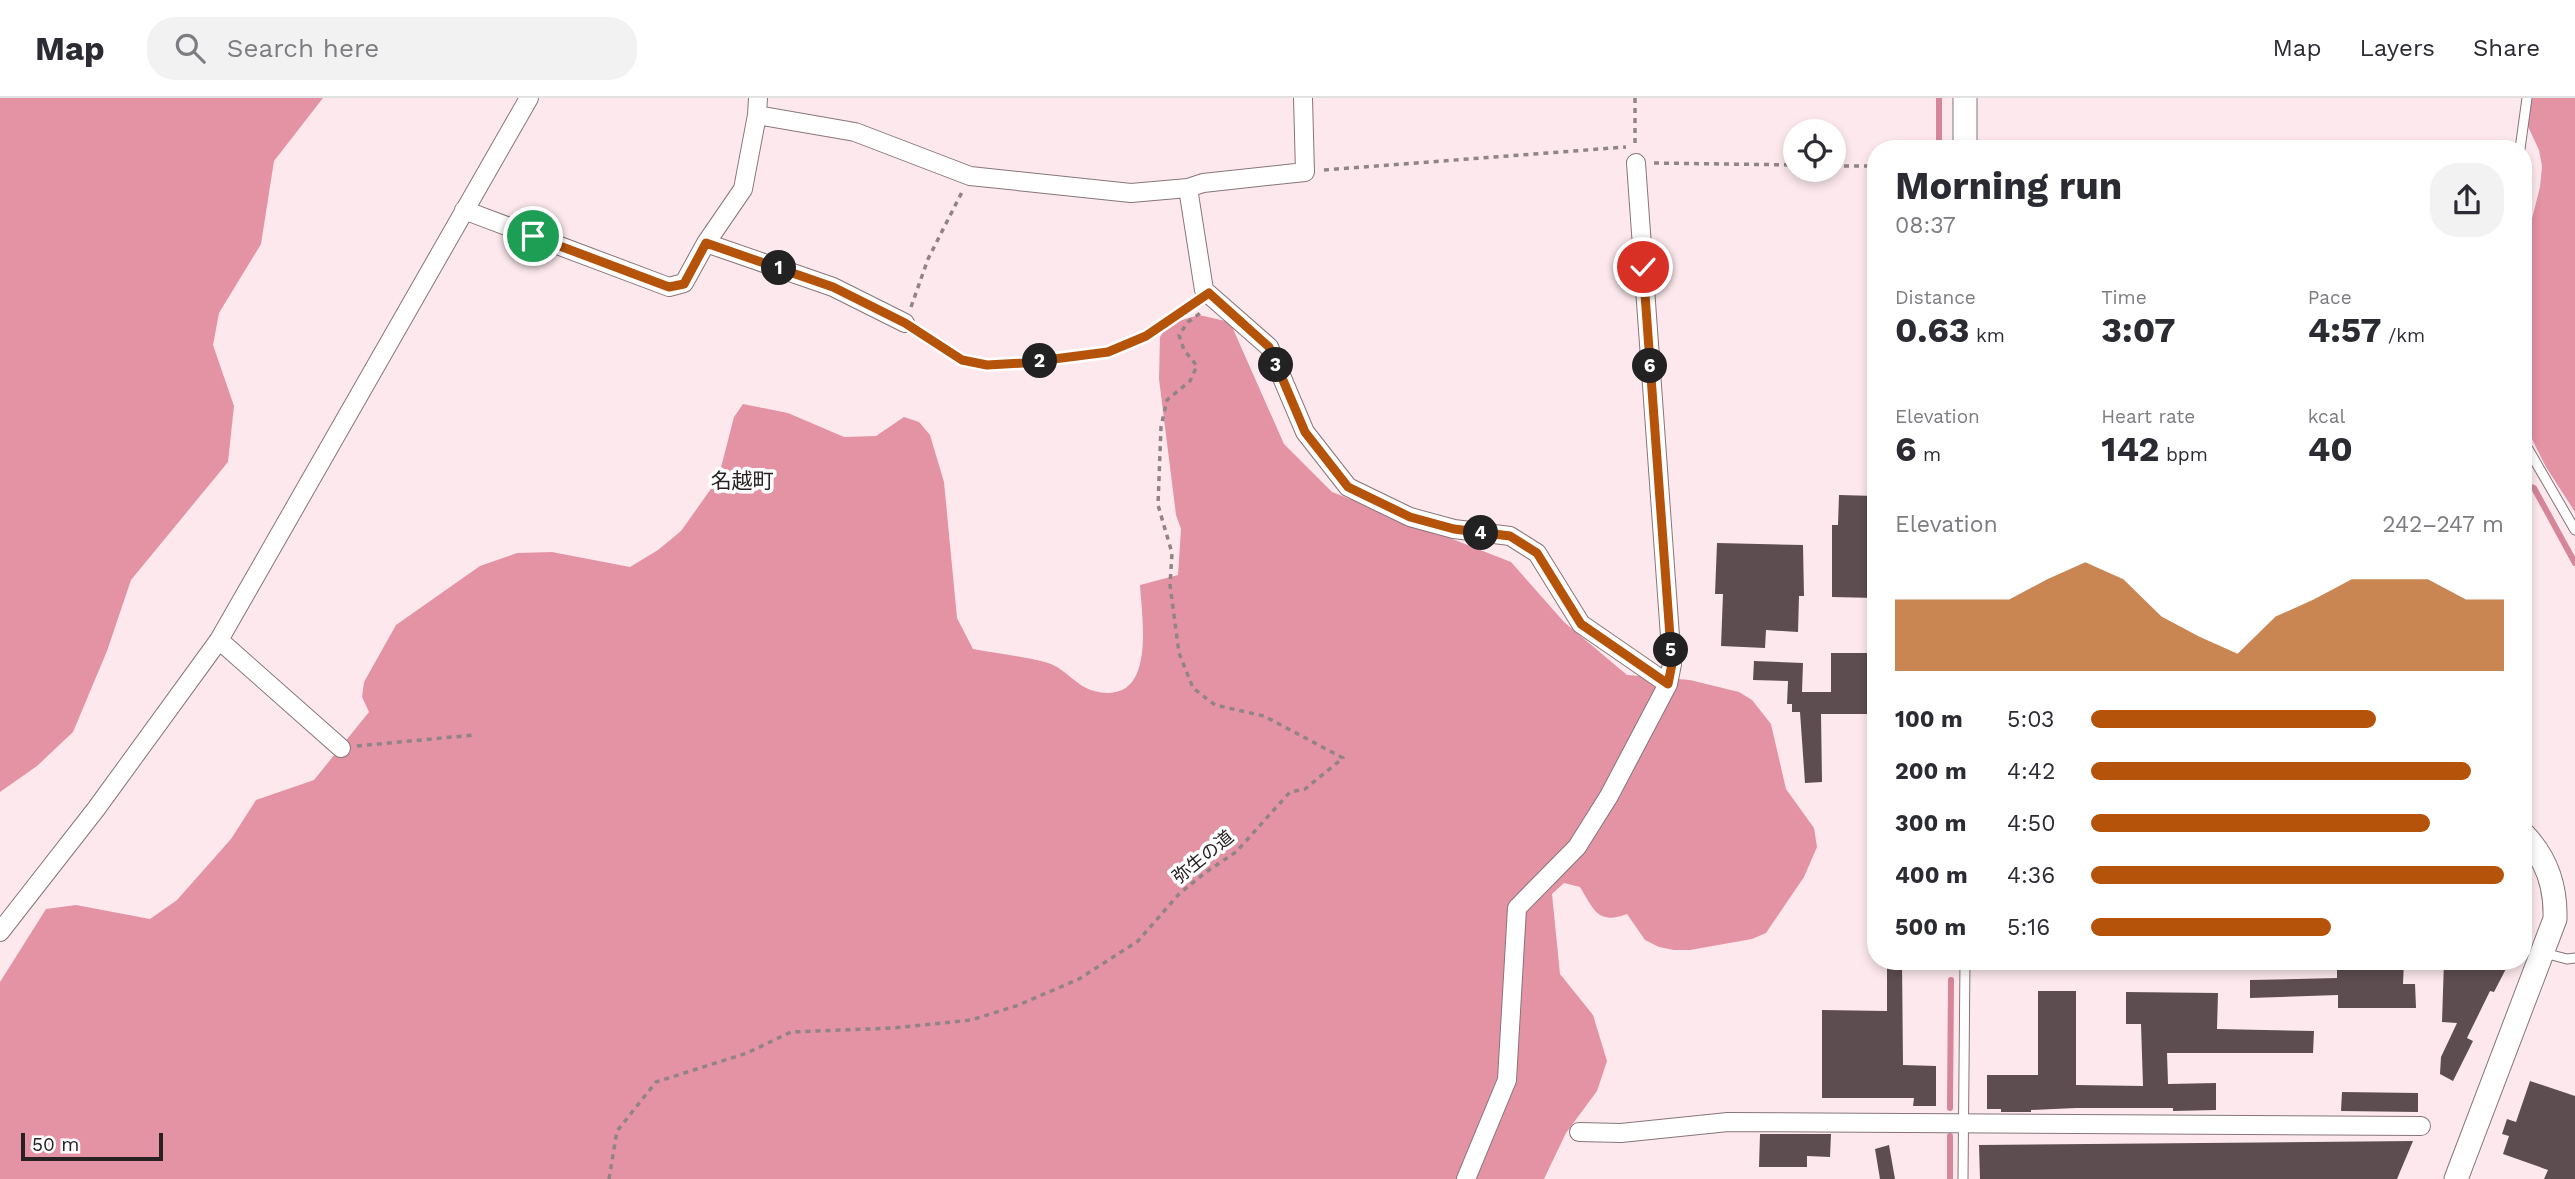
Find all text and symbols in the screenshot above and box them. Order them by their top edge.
search box [147,17,637,80]
text: Map [35,29,105,68]
icon: search [171,29,209,67]
text: Search here [227,33,379,63]
text: Map [2273,34,2321,62]
text: Layers [2359,34,2435,62]
text: Share [2473,34,2540,62]
map controls [1783,119,1846,182]
button: locate [1783,119,1846,182]
button: share [2430,163,2504,237]
text: Morning run [1895,164,2122,208]
pin [503,206,563,266]
text: 08:37 [1895,212,1956,239]
icon: arrive [514,217,552,255]
pin [1613,237,1673,297]
icon: check [1624,248,1662,286]
pin: 1 [762,250,796,286]
text: 1 [774,256,783,279]
text: Distance [1895,286,1976,309]
text: Time [2101,286,2147,309]
text: Pace [2308,286,2352,309]
text: 0.63 [1895,309,1969,351]
text: 3:07 [2101,309,2176,351]
text: 4:57 [2308,309,2381,351]
text: km [1969,324,2005,347]
text: /km [2381,324,2425,347]
pin: 2 [1023,344,1058,378]
pin: 3 [1258,348,1294,382]
pin: 6 [1632,348,1668,384]
text: 2 [1034,349,1045,372]
text: 3 [1270,353,1281,376]
text: 6 [1644,354,1655,377]
text: Elevation [1895,405,1980,428]
text: Heart rate [2101,405,2195,428]
text: kcal [2308,405,2345,428]
text: 6 [1895,428,1917,470]
text: 142 [2101,428,2159,470]
text: 40 [2308,428,2353,470]
text: m [1917,443,1941,466]
text: bpm [2159,443,2208,466]
district label: 名越町 [711,468,774,493]
text: Elevation [1895,511,1998,538]
text: 242–247 m [2382,511,2504,538]
pin: 4 [1464,516,1498,550]
text: 4 [1474,521,1487,544]
pin: 5 [1654,632,1688,668]
text: 5 [1665,638,1676,661]
text: 100 m [1895,706,1963,733]
text: 5:03 [2007,706,2054,733]
text: 200 m [1895,758,1967,785]
text: 4:42 [2007,758,2055,785]
text: 300 m [1895,810,1966,837]
text: 4:50 [2007,810,2056,837]
street label: 弥生の道 [1168,826,1237,887]
text: 400 m [1895,862,1968,889]
text: 4:36 [2007,862,2055,889]
text: 500 m [1895,914,1966,941]
text: 5:16 [2007,914,2050,941]
scale bar [21,1130,163,1162]
text: 50 m [32,1133,79,1156]

